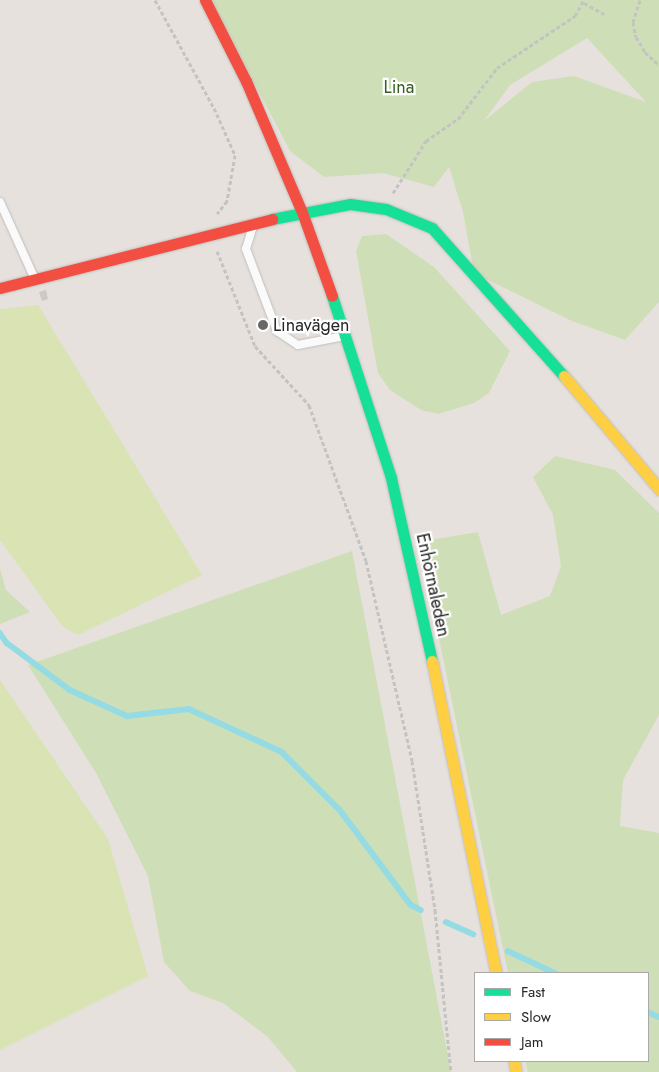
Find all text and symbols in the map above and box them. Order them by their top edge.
park label: Lina [384,76,414,98]
place label: Linavägen [273,314,349,336]
marker: Linavägen [257,319,269,331]
street label: Enhörnaleden [411,531,455,639]
legend [474,972,649,1062]
text: Fast [521,981,545,1003]
text: Slow [521,1006,551,1028]
text: Jam [521,1031,544,1053]

